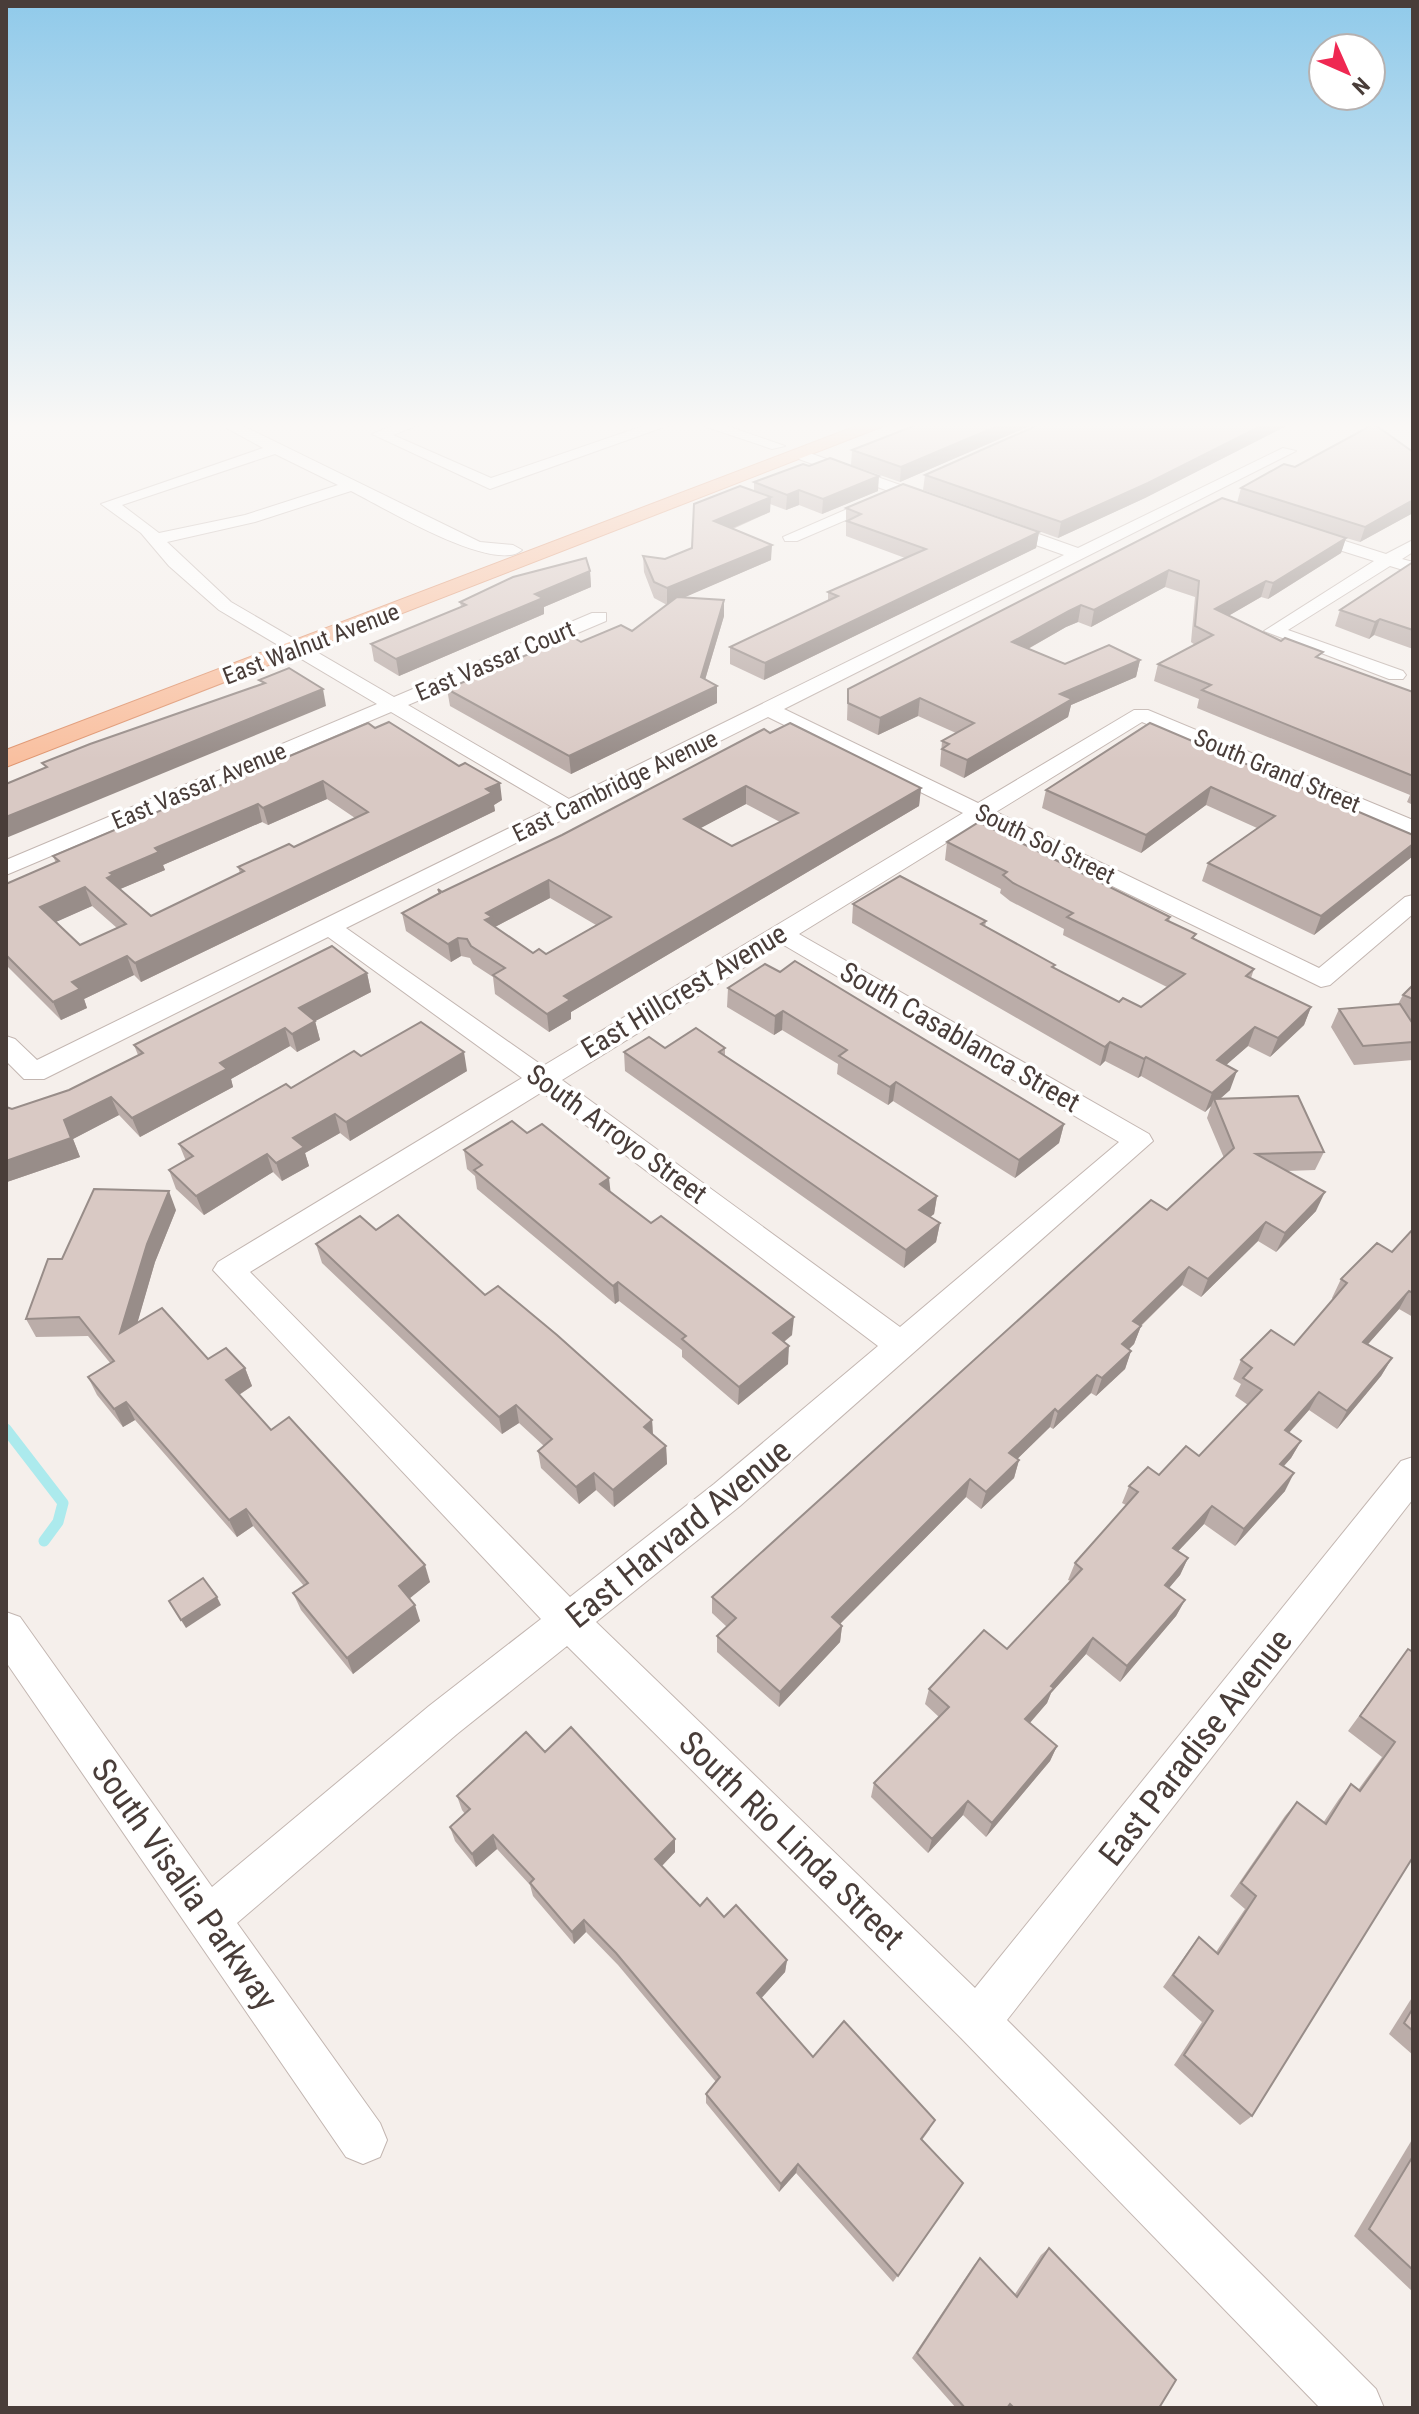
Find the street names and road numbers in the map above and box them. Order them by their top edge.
street label: East Walnut Avenue [219,597,403,691]
street label: East Vassar Court [411,615,579,707]
street label: South Grand Street [1190,723,1364,819]
street label: East Cambridge Avenue [508,724,722,848]
street label: East Vassar Avenue [108,737,290,835]
street label: South Sol Street [971,798,1119,890]
street label: East Hillcrest Avenue [575,917,793,1065]
street label: South Casablanca Street [834,955,1086,1119]
street label: South Arroyo Street [520,1058,714,1210]
street label: East Harvard Avenue [557,1430,799,1636]
street label: East Paradise Avenue [1090,1621,1300,1873]
street label: South Rio Linda Street [671,1722,913,1958]
street label: South Visalia Parkway [84,1751,286,2017]

